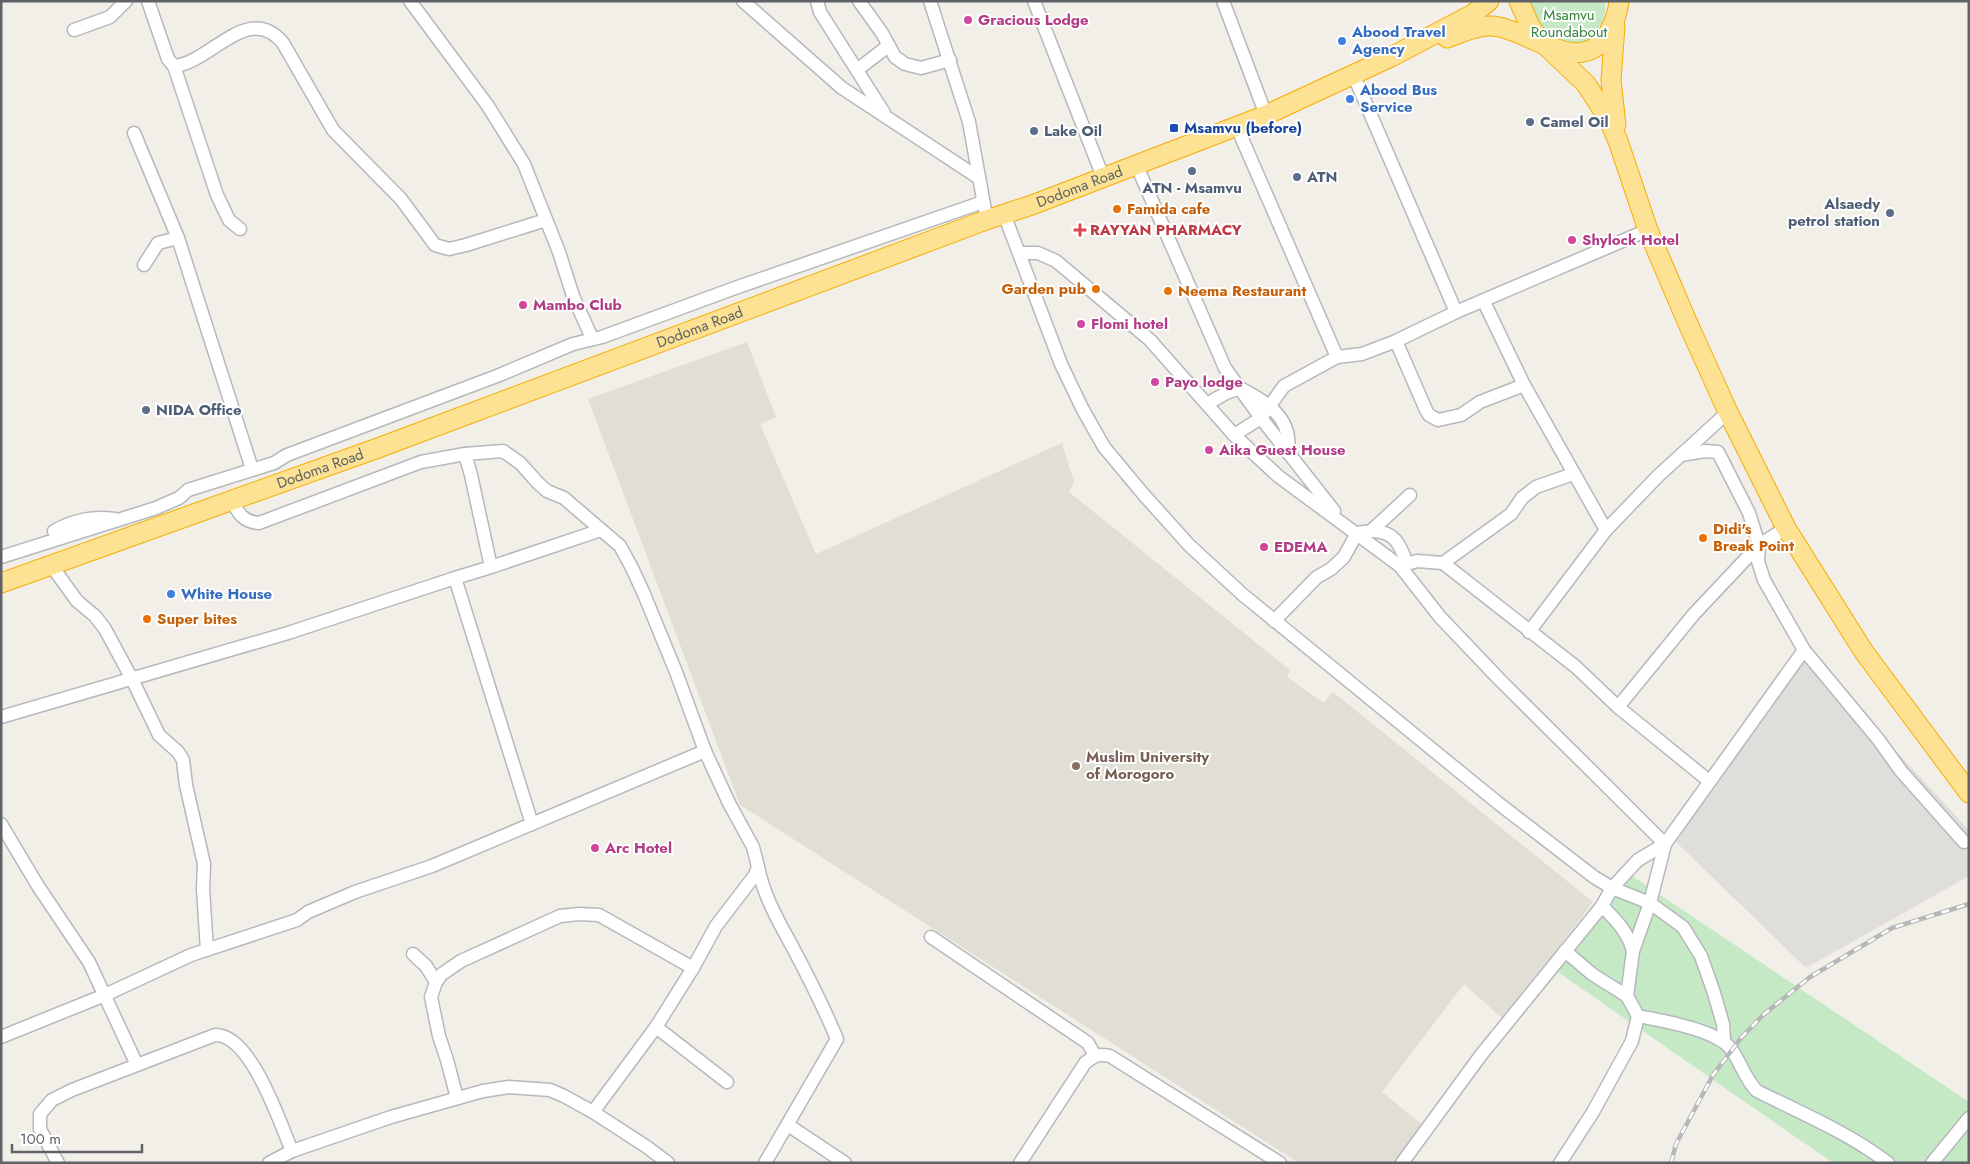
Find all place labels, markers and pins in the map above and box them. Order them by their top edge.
place label: Gracious Lodge [978,9,1089,31]
marker: Gracious Lodge [962,14,974,26]
place label: Abood Travel Agency [1351,21,1445,60]
marker: Abood Travel Agency [1336,35,1348,47]
place label: Abood Bus Service [1359,79,1437,118]
marker: Abood Bus Service [1344,93,1356,105]
place label: Camel Oil [1540,111,1609,133]
marker: Camel Oil [1524,116,1536,128]
place label: Msamvu (before) [1184,117,1302,139]
place label: Lake Oil [1044,120,1102,142]
marker: Msamvu (before) [1168,122,1180,134]
marker: Lake Oil [1028,125,1040,137]
marker: ATN - Msamvu [1186,165,1198,177]
place label: ATN [1306,166,1337,188]
marker: ATN [1291,171,1303,183]
place label: ATN - Msamvu [1141,177,1242,199]
place label: Alsaedy petrol station [1788,193,1880,232]
place label: Famida cafe [1127,198,1211,220]
marker: Famida cafe [1111,203,1123,215]
marker: Alsaedy petrol station [1884,207,1896,219]
place label: RAYYAN PHARMACY [1090,219,1242,241]
marker: RAYYAN PHARMACY [1074,224,1086,236]
place label: Shylock Hotel [1582,229,1679,251]
marker: Shylock Hotel [1566,234,1578,246]
place label: Garden pub [1001,278,1086,300]
place label: Neema Restaurant [1178,280,1306,302]
marker: Garden pub [1090,283,1102,295]
marker: Neema Restaurant [1162,285,1174,297]
place label: Mambo Club [533,294,622,316]
marker: Mambo Club [517,299,529,311]
place label: Flomi hotel [1091,313,1168,335]
marker: Flomi hotel [1075,318,1087,330]
place label: Payo lodge [1165,371,1243,393]
marker: Payo lodge [1149,376,1161,388]
place label: NIDA Office [156,399,242,421]
marker: NIDA Office [140,404,152,416]
place label: Aika Guest House [1218,439,1346,461]
marker: Aika Guest House [1203,444,1215,456]
place label: Didi's Break Point [1713,518,1794,557]
marker: Didi's Break Point [1697,532,1709,544]
place label: EDEMA [1274,536,1328,558]
marker: EDEMA [1258,541,1270,553]
place label: White House [181,583,273,605]
marker: White House [165,588,177,600]
place label: Super bites [157,608,237,630]
marker: Super bites [141,613,153,625]
place label: Muslim University of Morogoro [1086,746,1209,785]
marker: Muslim University of Morogoro [1070,760,1082,772]
place label: Arc Hotel [604,837,672,859]
marker: Arc Hotel [589,842,601,854]

